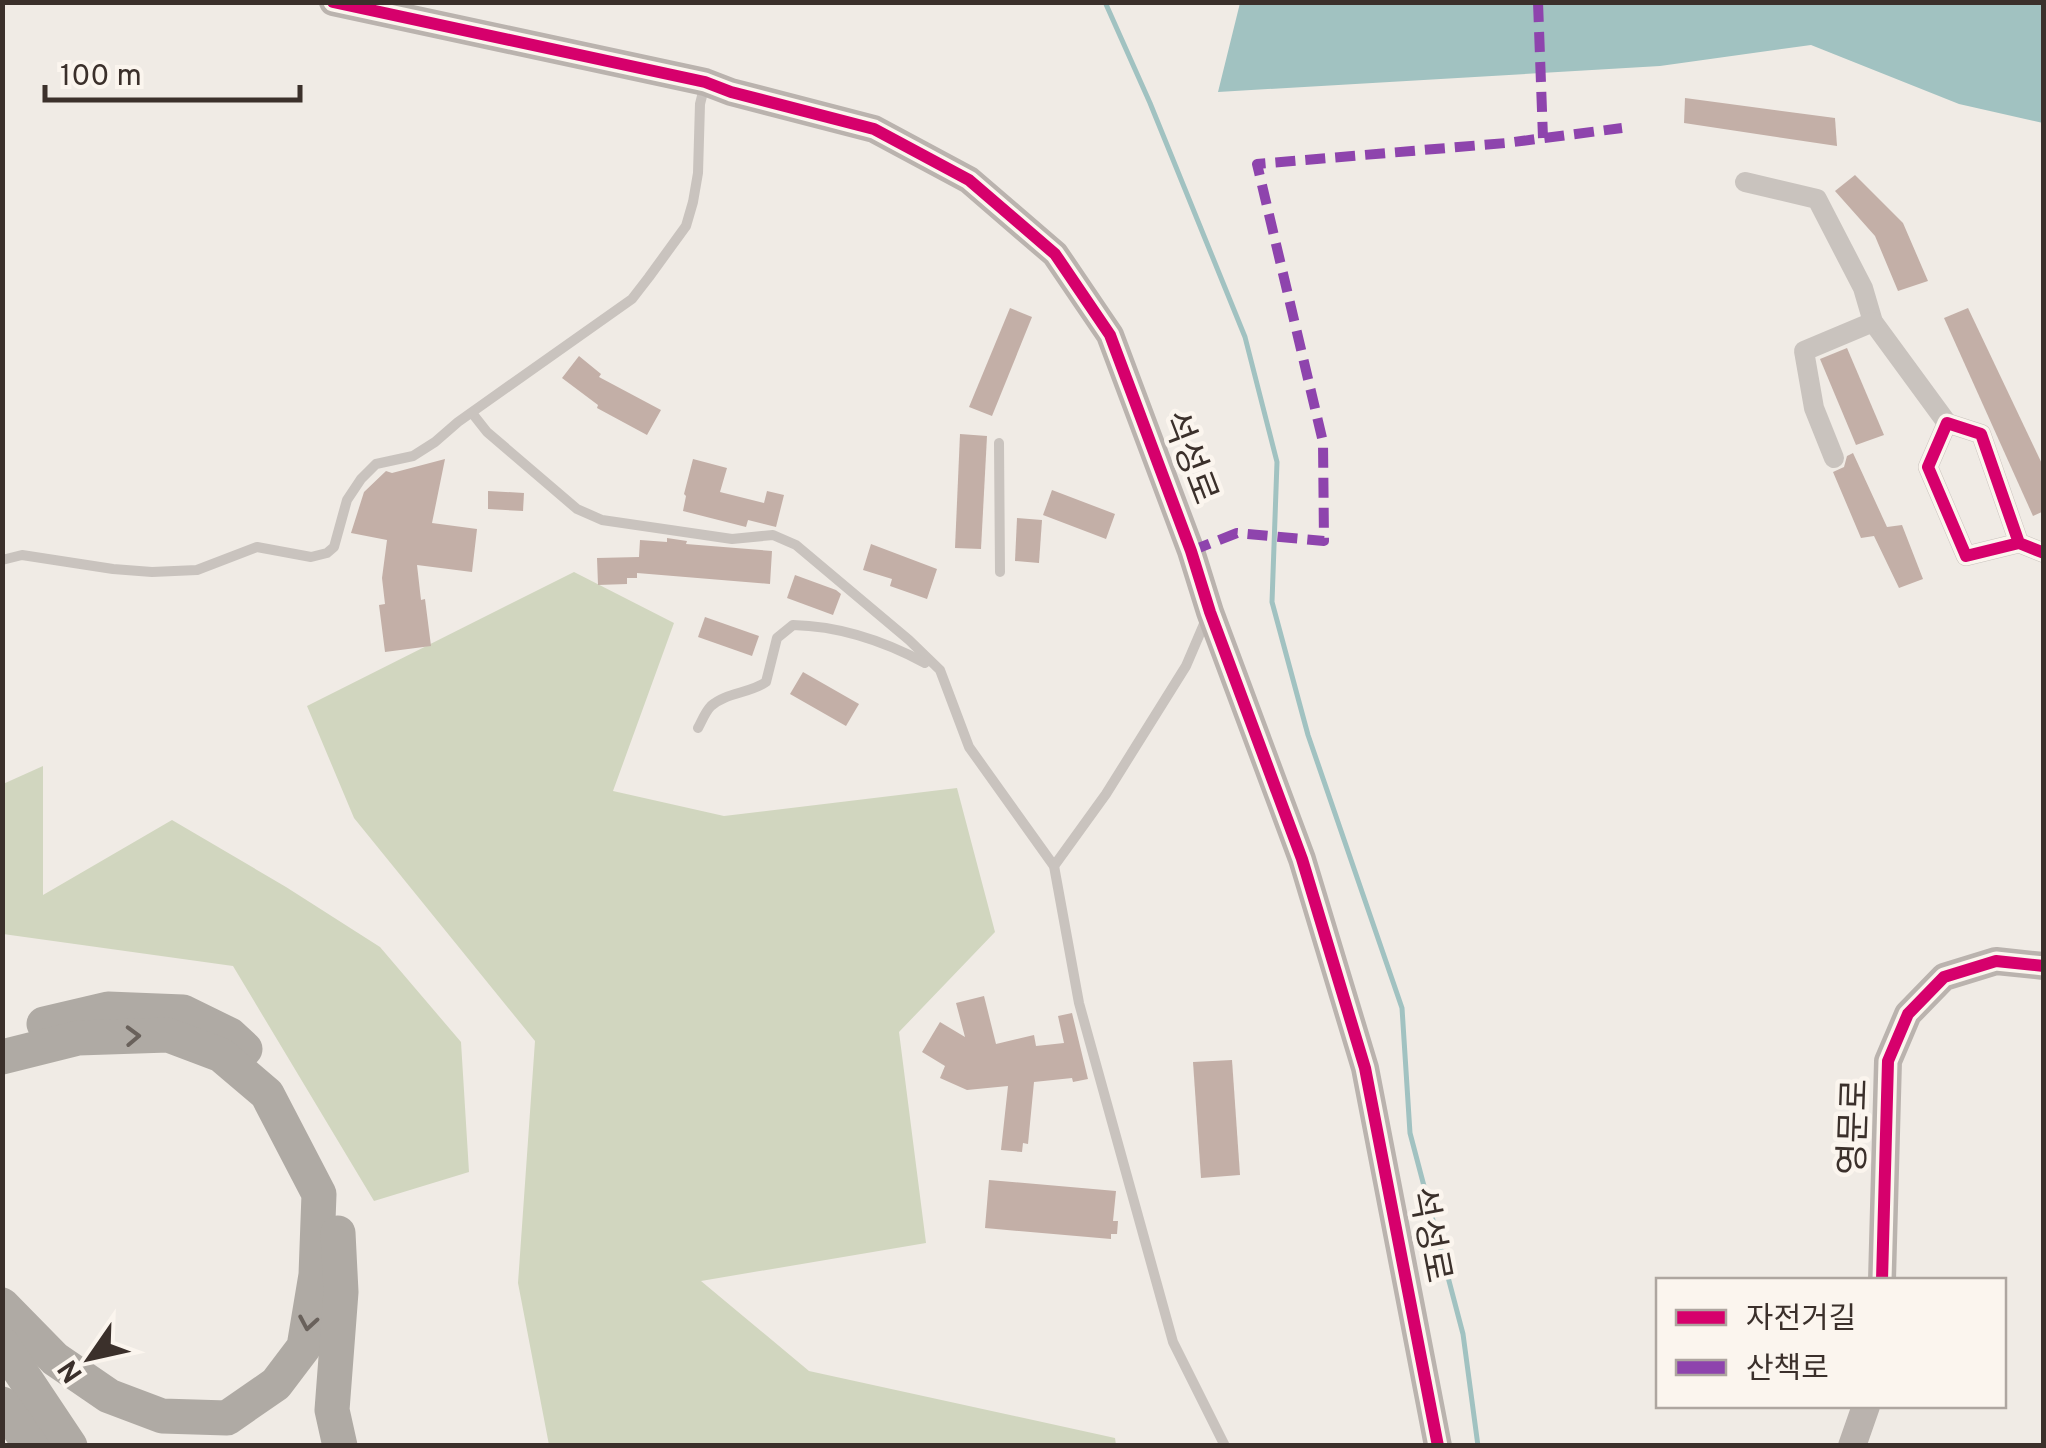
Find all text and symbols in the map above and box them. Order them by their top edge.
scale bar [45,40,300,102]
text: 100 m [60,59,142,96]
street label: 석성로 [1150,405,1226,511]
one-way arrow [125,1026,141,1047]
street label: 영문로 [1832,1078,1880,1176]
street label: 석성로 [1397,1183,1459,1287]
legend [1656,1278,2006,1408]
text: 자전거길 [1746,1302,1856,1339]
north arrow [40,1308,140,1408]
one-way arrow [298,1315,319,1332]
text: N [51,1352,92,1389]
text: 산책로 [1746,1352,1829,1389]

